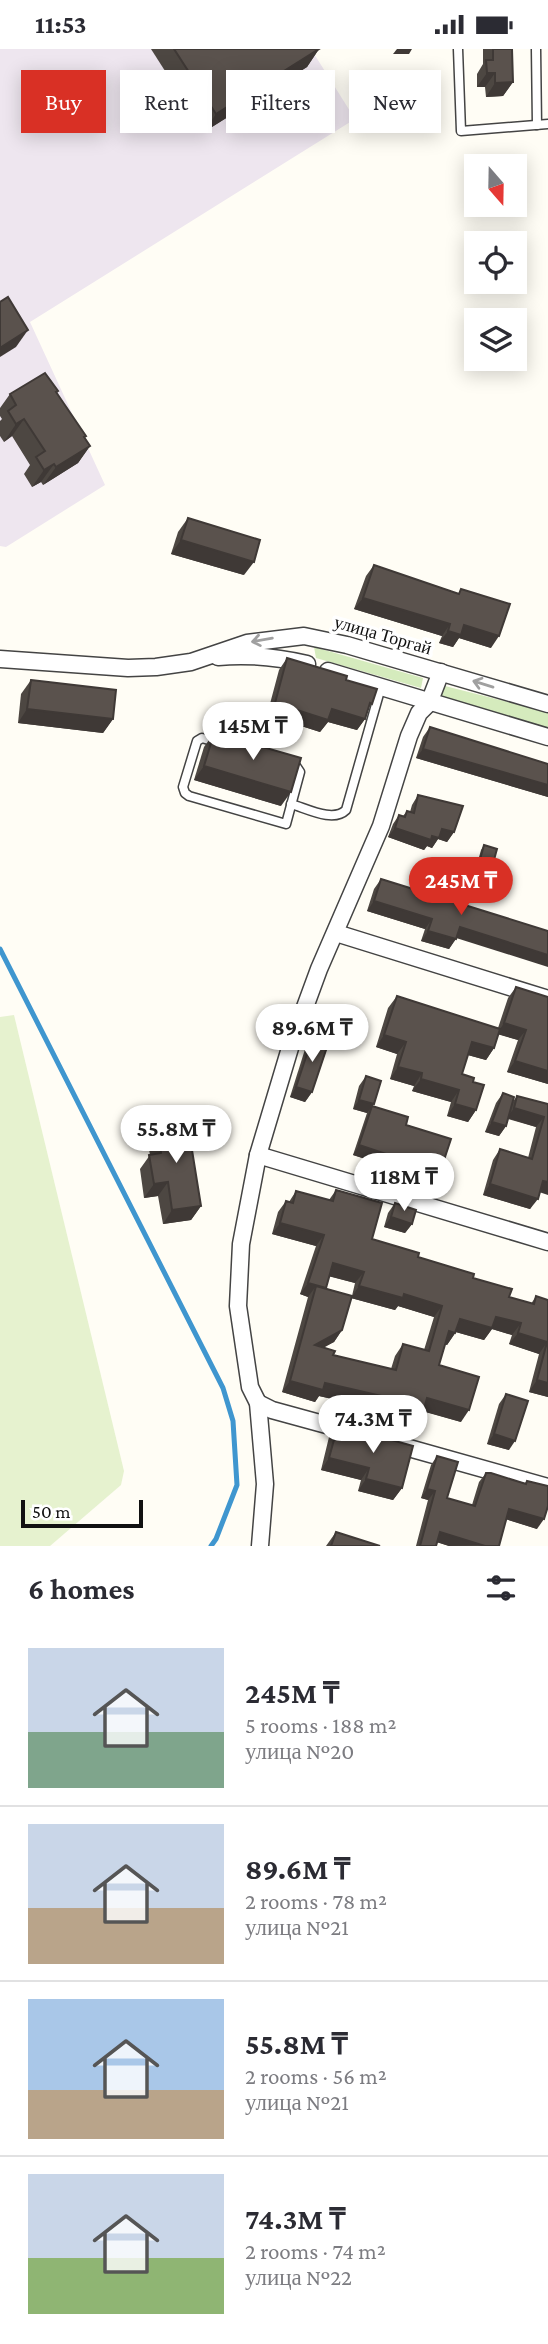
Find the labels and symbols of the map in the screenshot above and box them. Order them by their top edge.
north arrow [464,154,527,217]
street label: улица Торгай [332,612,434,659]
one-way arrow [251,634,274,647]
one-way arrow [472,677,494,690]
pin: 145M ₸ [196,703,310,762]
pin: 245M ₸ [404,857,518,917]
pin: 89.6M ₸ [247,1005,377,1064]
pin: 55.8M ₸ [111,1105,241,1165]
pin: 118M ₸ [347,1153,461,1213]
pin: 74.3M ₸ [308,1395,438,1455]
scale bar [21,1497,144,1529]

